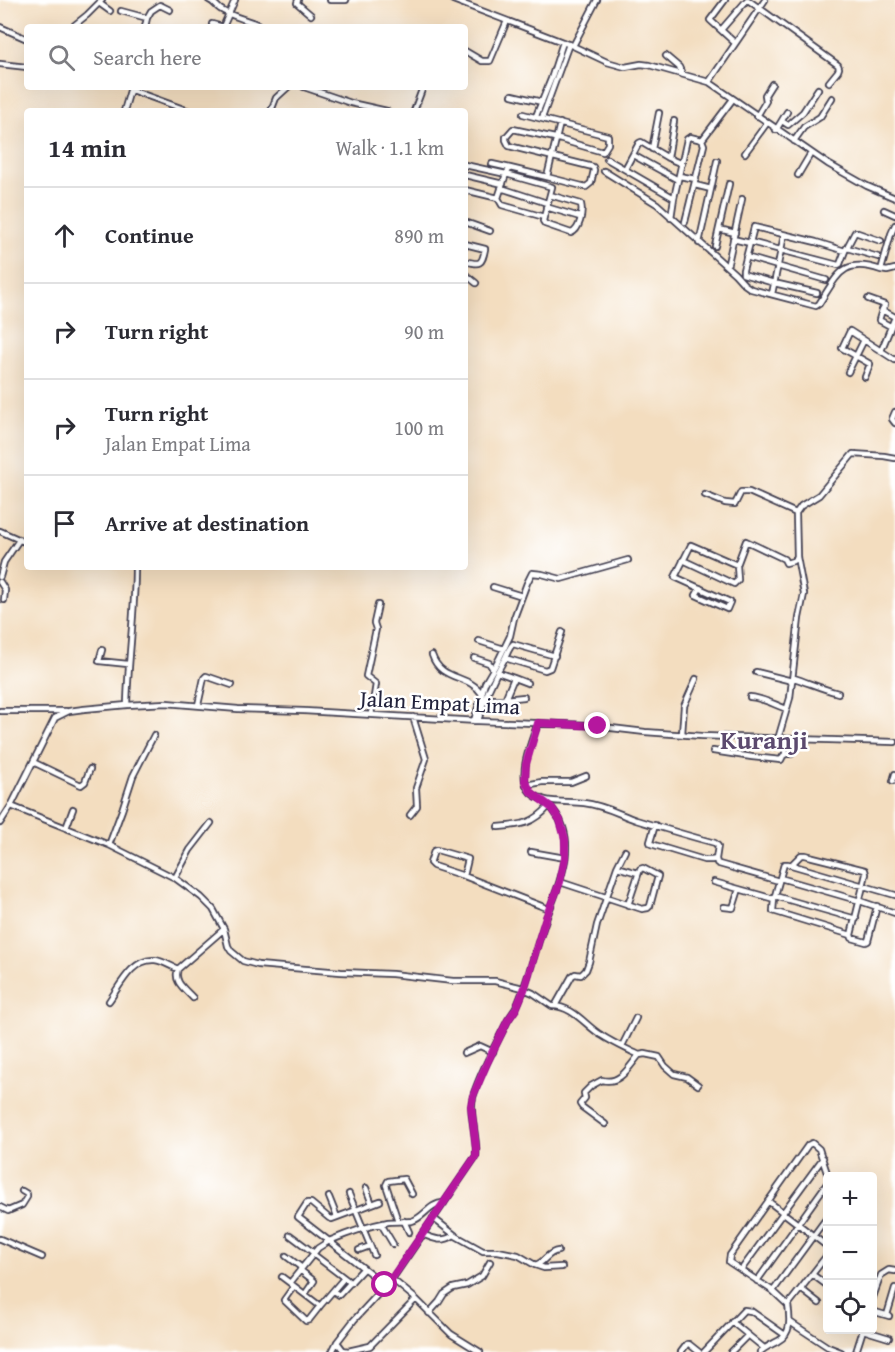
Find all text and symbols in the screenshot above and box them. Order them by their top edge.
search box [24,24,468,90]
icon: search [45,41,78,74]
text: Search here [93,41,202,73]
text: 14 min [48,128,126,167]
text: Walk · 1.1 km [335,133,444,162]
icon: ahead [48,219,81,252]
text: Continue [105,219,194,251]
text: 890 m [394,221,444,250]
icon: right [48,315,81,348]
text: Turn right [105,315,208,347]
text: 90 m [404,317,444,346]
text: Turn right [105,397,208,429]
icon: right [48,411,81,444]
text: 100 m [394,413,444,442]
text: Jalan Empat Lima [105,429,251,458]
icon: arrive [48,507,81,540]
text: Arrive at destination [105,507,309,539]
street label: Jalan Empat Lima [356,682,521,722]
route end [584,712,610,738]
district label: Kuranji [720,720,808,759]
map controls [823,1172,877,1334]
button: + [823,1172,877,1226]
button: − [823,1226,877,1280]
route start [371,1271,397,1297]
button: locate [823,1280,877,1334]

